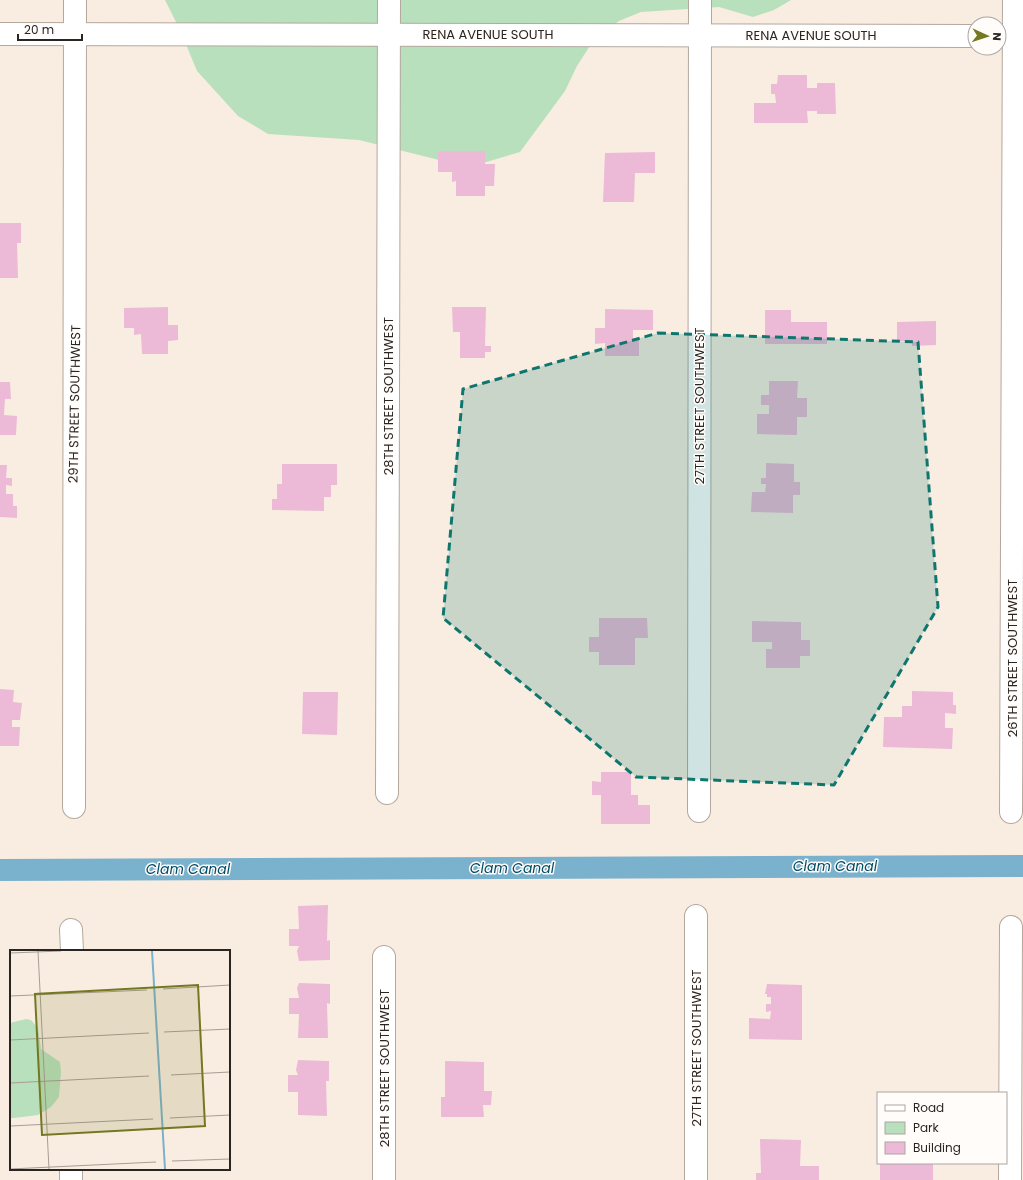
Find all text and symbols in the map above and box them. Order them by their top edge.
scale bar [18,16,82,42]
north arrow [967,16,1007,56]
text: 20 m [24,21,54,38]
street label: RENA AVENUE SOUTH [423,25,553,44]
street label: RENA AVENUE SOUTH [746,26,876,45]
text: N [989,32,1005,41]
street label: 28TH STREET SOUTHWEST [379,317,398,475]
street label: 29TH STREET SOUTHWEST [64,325,85,483]
street label: 27TH STREET SOUTHWEST [690,327,709,485]
street label: 26TH STREET SOUTHWEST [1003,579,1022,737]
water label: Clam Canal [793,856,878,876]
water label: Clam Canal [470,858,555,878]
water label: Clam Canal [146,859,231,879]
inset map [10,950,230,1170]
street label: 27TH STREET SOUTHWEST [687,969,706,1127]
street label: 28TH STREET SOUTHWEST [375,989,394,1147]
legend [877,1092,1007,1164]
text: Road [913,1099,944,1116]
text: Park [913,1119,940,1136]
text: Building [913,1139,961,1156]

